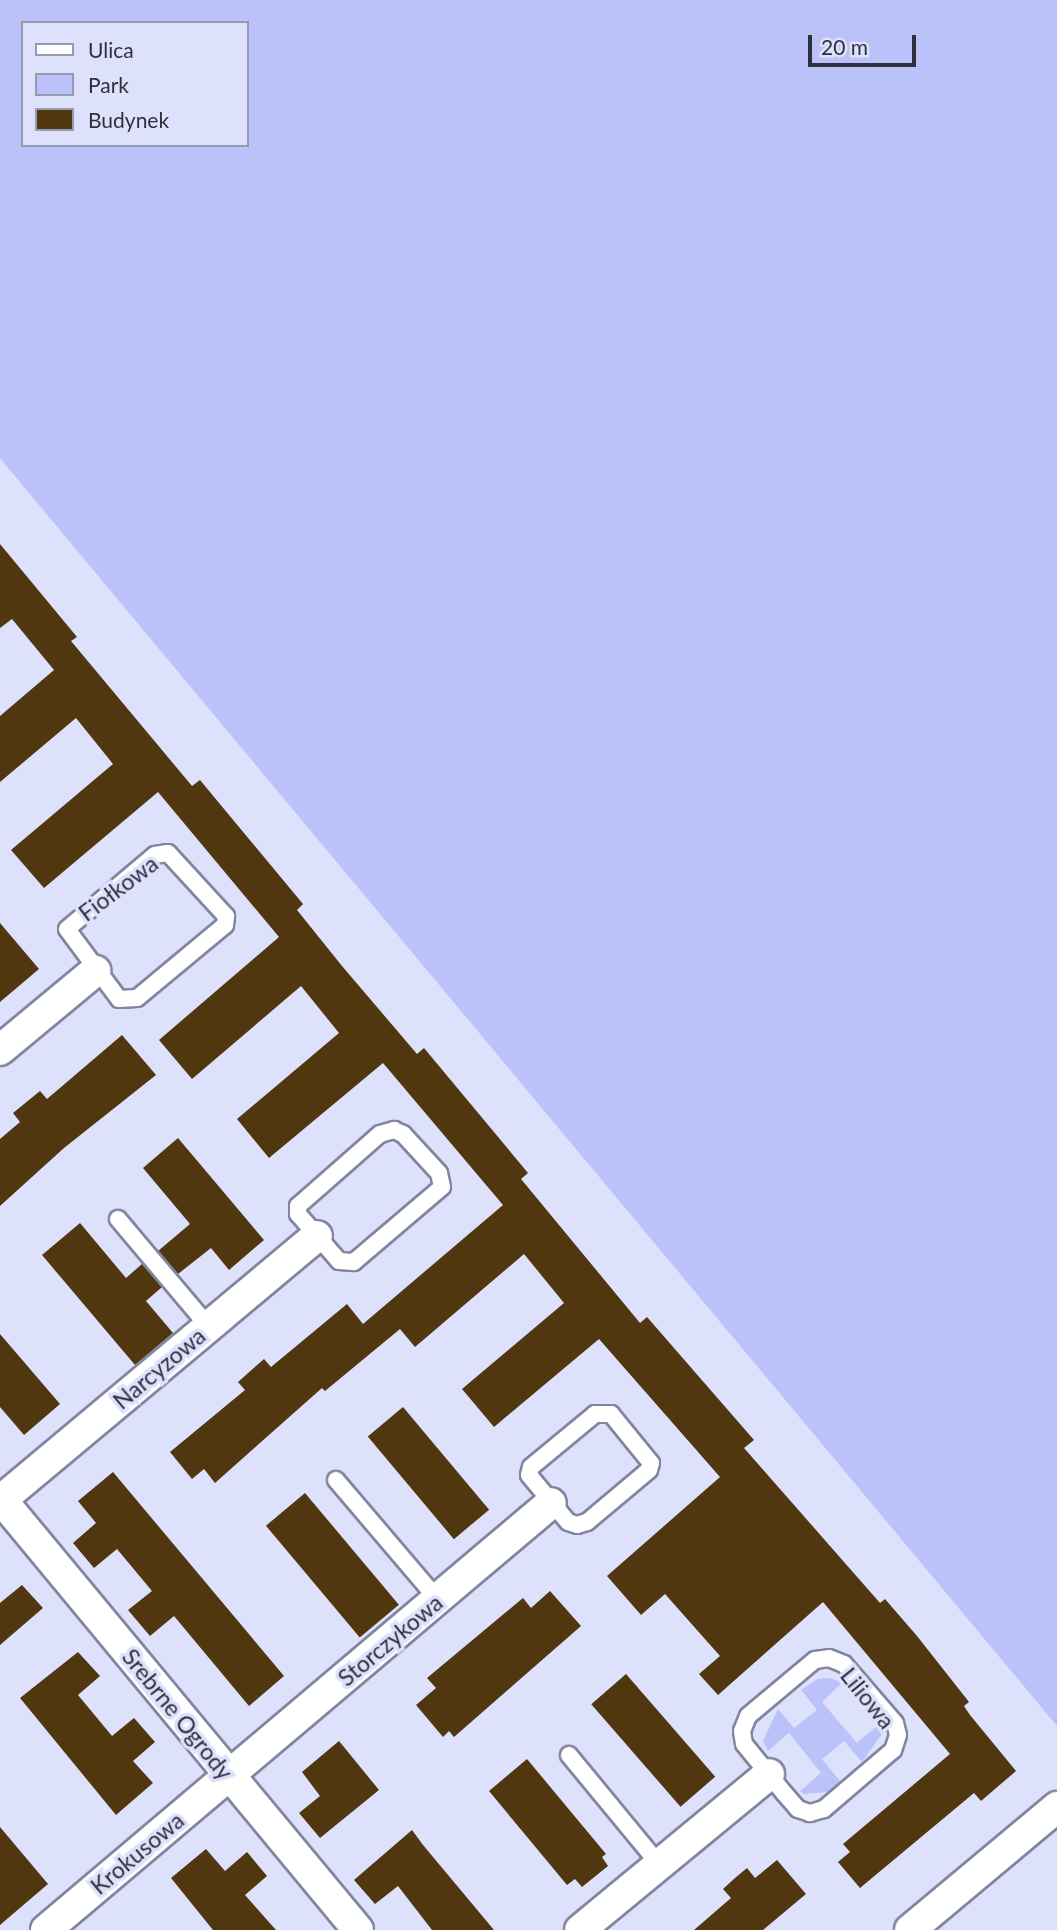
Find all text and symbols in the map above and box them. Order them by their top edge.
legend [21,21,248,147]
scale bar [812,21,920,65]
text: 20 m [821,34,868,59]
text: Ulica [88,37,134,62]
text: Park [88,72,129,97]
text: Budynek [88,107,169,132]
street label: Fiołkowa [73,849,163,927]
street label: Narcyzowa [107,1321,211,1415]
street label: Storczykowa [332,1588,448,1692]
street label: Srebrne Ogrody [117,1643,239,1785]
street label: Liliowa [835,1662,901,1734]
street label: Krokusowa [85,1806,189,1900]

